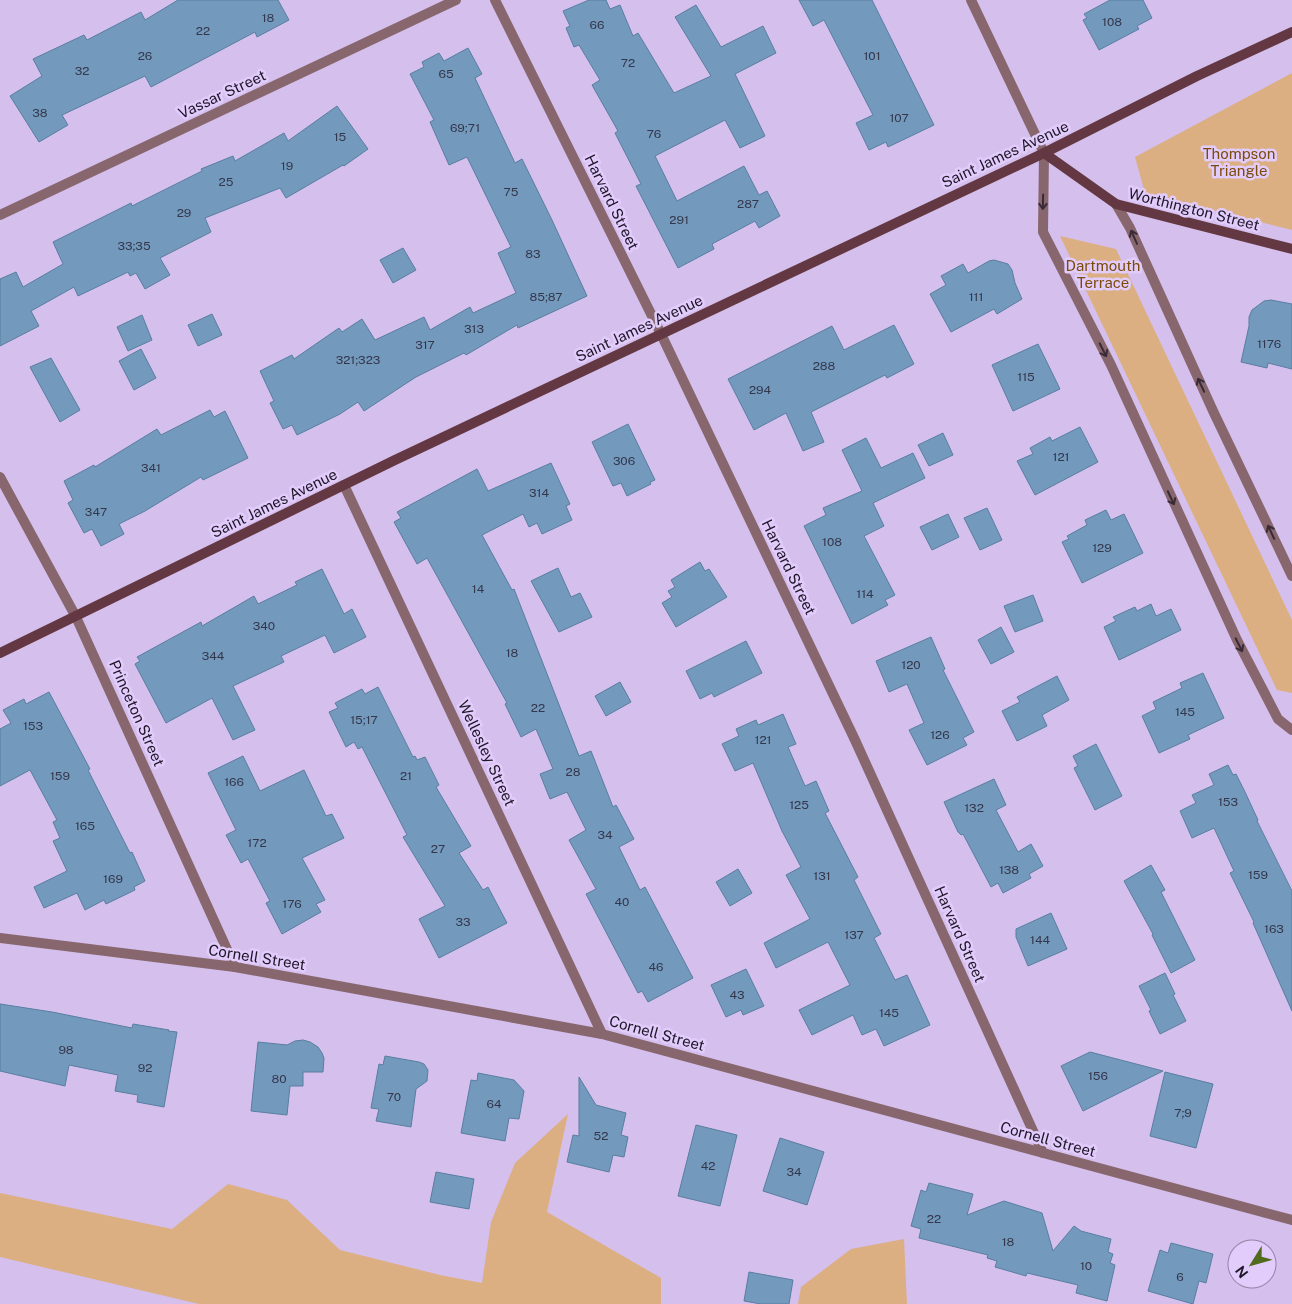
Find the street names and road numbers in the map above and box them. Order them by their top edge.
street label: Vassar Street [176,66,269,122]
street label: Saint James Avenue [939,117,1071,191]
street label: Harvard Street [582,152,642,252]
street label: Worthington Street [1127,185,1261,234]
street label: Saint James Avenue [573,291,705,365]
street label: Saint James Avenue [208,465,340,541]
street label: Harvard Street [759,517,819,617]
street label: Princeton Street [106,657,168,769]
street label: Wellesley Street [455,697,519,809]
street label: Harvard Street [931,883,989,985]
street label: Cornell Street [207,941,307,973]
street label: Cornell Street [607,1012,707,1054]
street label: Cornell Street [998,1118,1098,1160]

